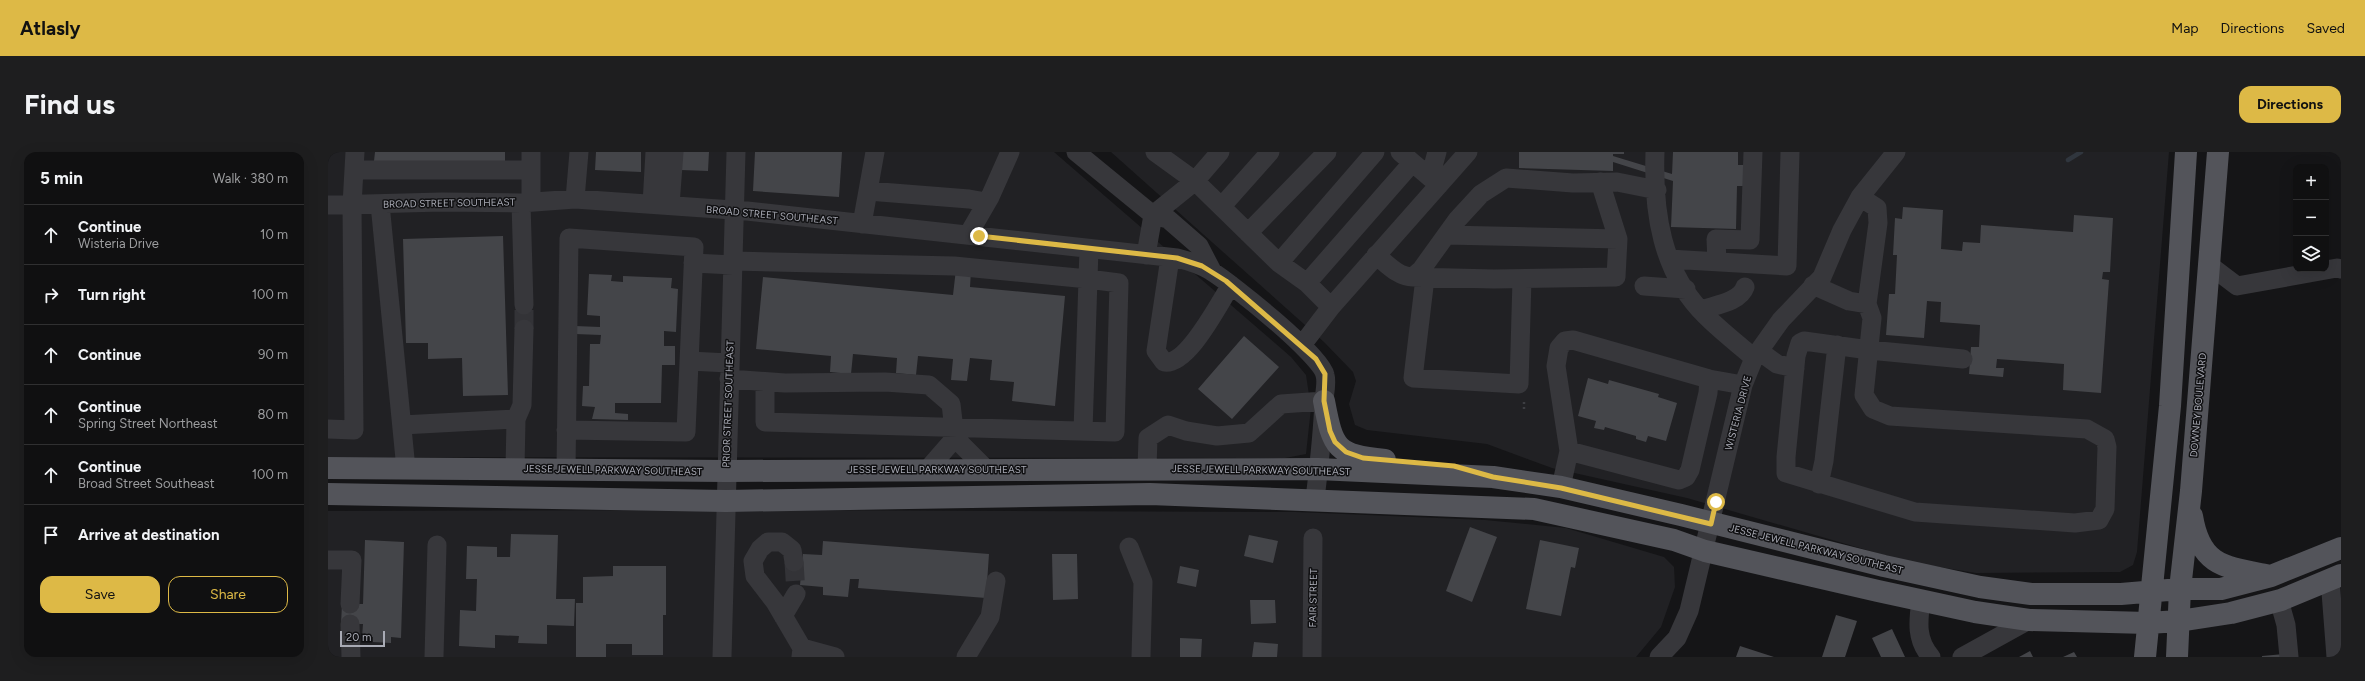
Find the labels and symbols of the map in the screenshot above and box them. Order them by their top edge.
street label: BROAD STREET SOUTHEAST [383,195,516,211]
street label: BROAD STREET SOUTHEAST [706,203,839,227]
route end [970,227,988,245]
street label: PRIOR STREET SOUTHEAST [719,340,737,468]
street label: DOWNEY BOULEVARD [2187,352,2209,458]
street label: WISTERIA DRIVE [1722,374,1754,452]
street label: JESSE JEWELL PARKWAY SOUTHEAST [523,462,703,478]
street label: JESSE JEWELL PARKWAY SOUTHEAST [1171,462,1351,478]
street label: JESSE JEWELL PARKWAY SOUTHEAST [848,463,1027,476]
route start [1707,493,1725,511]
street label: JESSE JEWELL PARKWAY SOUTHEAST [1728,521,1905,577]
street label: FAIR STREET [1306,568,1320,628]
scale bar [340,629,385,648]

